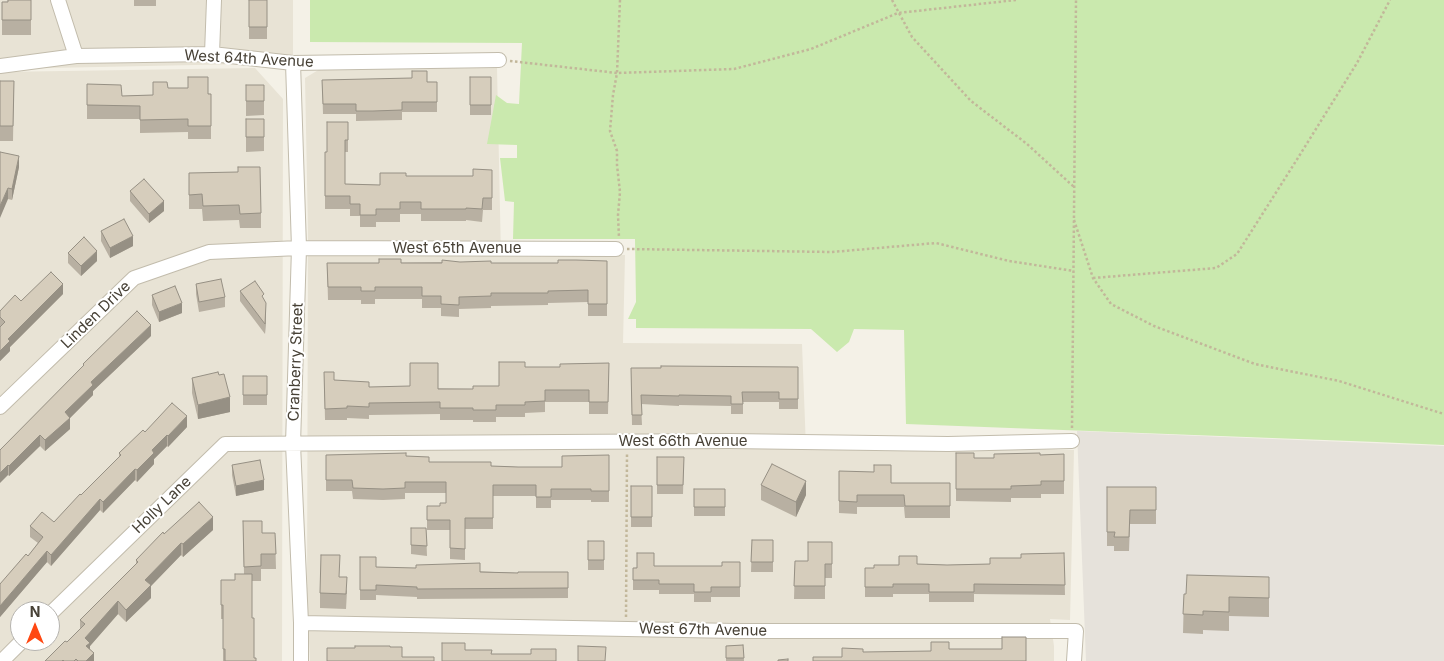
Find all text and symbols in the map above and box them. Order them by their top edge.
street label: West 64th Avenue [184,47,314,71]
street label: West 65th Avenue [393,239,521,257]
street label: Linden Drive [58,278,134,352]
street label: Cranberry Street [285,302,307,422]
street label: West 66th Avenue [618,432,748,450]
street label: Holly Lane [129,473,195,537]
north arrow [10,601,60,651]
text: N [30,603,40,620]
street label: West 67th Avenue [639,620,767,640]

